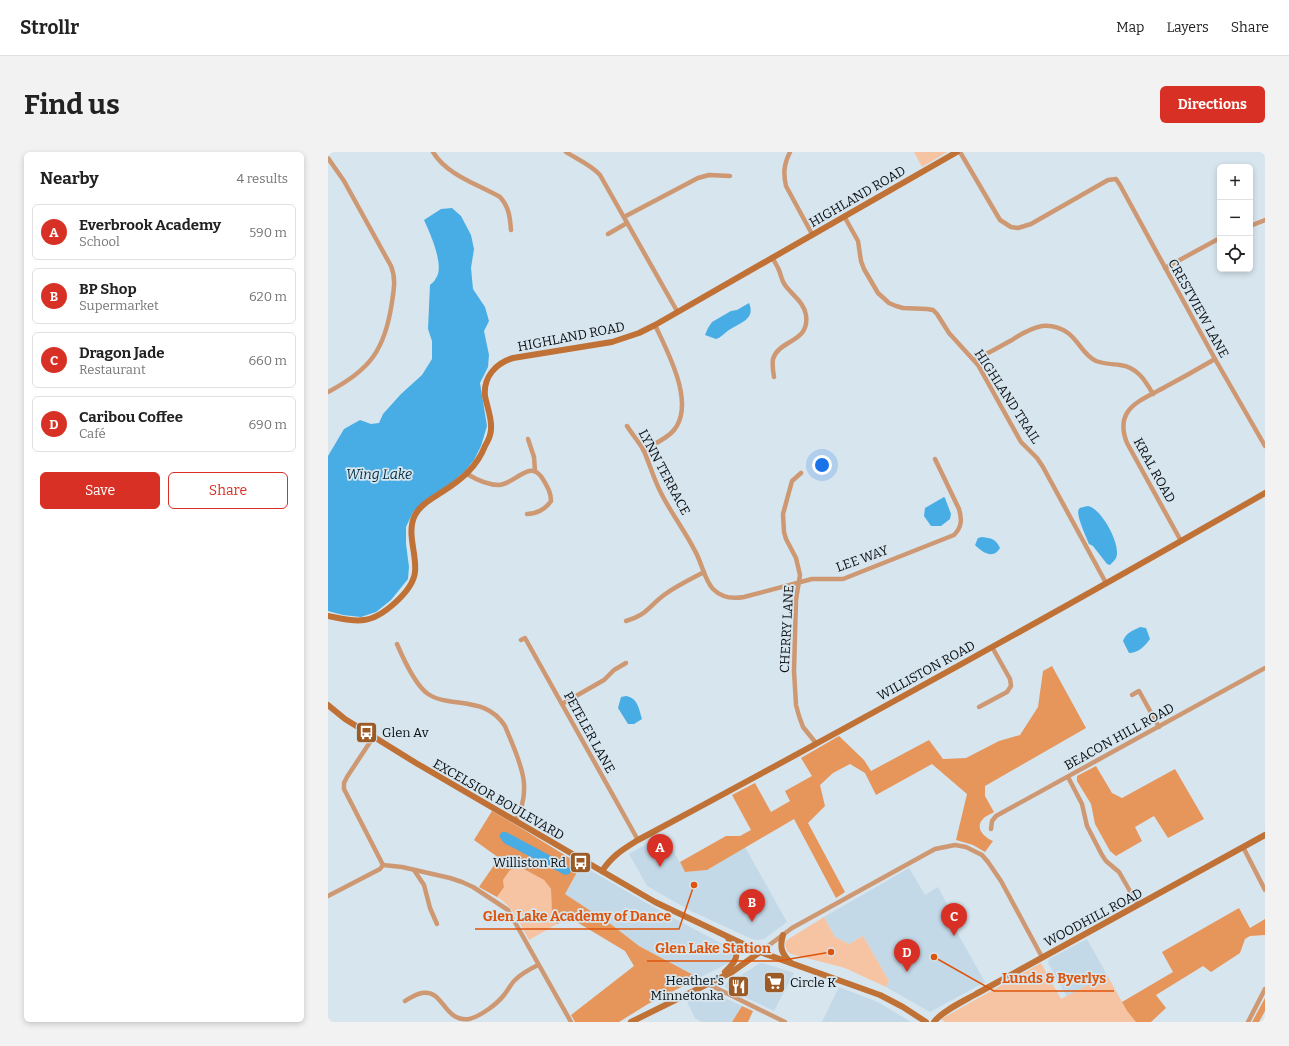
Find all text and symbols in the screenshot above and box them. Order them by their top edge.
text: Strollr [20,16,79,39]
text: Map [1116,19,1144,36]
text: Layers [1166,19,1209,36]
text: Share [1231,19,1269,36]
button: Directions [1160,86,1265,123]
text: Find us [24,88,120,121]
street label: HIGHLAND ROAD [806,163,908,230]
map controls [1217,164,1253,272]
button: + [1217,164,1253,200]
text: Nearby [40,168,99,189]
text: 4 results [236,171,288,186]
button: − [1217,200,1253,236]
text: Everbrook Academy [79,216,221,234]
text: A [49,225,59,240]
text: 590 m [249,225,287,240]
text: School [79,234,120,249]
button: locate [1217,236,1253,272]
street label: CRESTVIEW LANE [1165,256,1232,360]
text: BP Shop [79,280,137,298]
text: B [50,289,58,304]
text: 620 m [249,289,287,304]
text: Supermarket [79,298,159,313]
street label: HIGHLAND ROAD [516,319,626,354]
text: Dragon Jade [79,344,164,362]
street label: HIGHLAND TRAIL [972,346,1044,446]
text: C [50,353,58,368]
text: 660 m [248,353,287,368]
text: Restaurant [79,362,146,377]
text: Caribou Coffee [79,408,183,426]
text: D [49,417,59,432]
text: 690 m [248,417,287,432]
text: Café [79,426,106,441]
street label: LYNN TERRACE [636,427,693,518]
street label: KRAL ROAD [1131,435,1178,505]
your location [812,455,832,475]
water label: Wing Lake [346,466,412,483]
button: Save [40,472,160,509]
button: Share [168,472,288,509]
street label: LEE WAY [834,542,891,575]
street label: CHERRY LANE [777,585,796,673]
street label: WILLISTON ROAD [875,637,978,703]
street label: PETELER LANE [561,689,618,776]
street label: BEACON HILL ROAD [1062,700,1177,773]
bus stop icon: Glen Av [353,719,379,745]
place label: Glen Av [382,725,429,740]
street label: EXCELSIOR BOULEVARD [431,756,567,843]
pin: A [647,834,673,867]
bus stop icon: Williston Rd [568,849,594,875]
place label: Williston Rd [493,855,566,870]
street label: WOODHILL ROAD [1042,885,1145,950]
pin: B [739,889,765,922]
callout: Glen Lake Academy of Dance [475,903,679,929]
pin: C [941,903,967,936]
text: Glen Lake Academy of Dance [483,908,671,925]
callout: Glen Lake Station [647,935,778,961]
pin: D [894,939,920,972]
text: Glen Lake Station [655,940,771,957]
callout: Lunds & Byerlys [994,965,1114,991]
supermarket icon: Circle K [761,969,787,995]
text: Lunds & Byerlys [1002,970,1106,987]
place label: Heather's Minnetonka [651,973,724,1003]
restaurant icon: Heather's Minnetonka [726,974,752,1000]
place label: Circle K [790,975,837,990]

